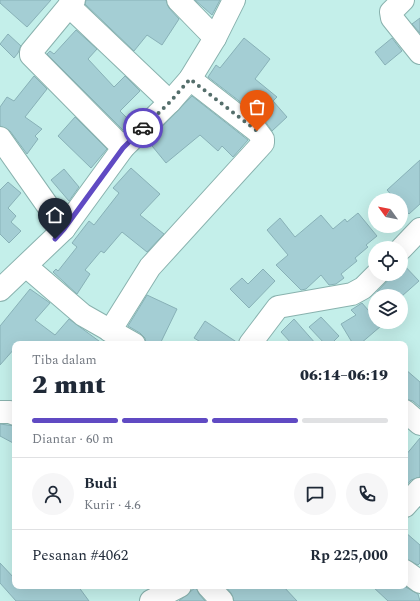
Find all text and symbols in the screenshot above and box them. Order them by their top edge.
pin [240,90,274,131]
icon: bag [246,96,268,118]
courier [123,108,163,148]
icon: car [132,117,154,139]
north arrow [368,193,408,233]
map controls [368,193,408,329]
pin [38,198,72,239]
icon: home [44,204,66,226]
button: locate [368,241,408,281]
button: layers [368,289,408,329]
text: Tiba dalam [32,350,97,370]
text: 06:14–06:19 [300,364,388,387]
text: 2 mnt [32,365,105,405]
text: Diantar · 60 m [32,429,113,449]
text: Budi [84,472,117,495]
button: person [32,473,74,515]
button: chat [294,473,336,515]
button: phone [346,473,388,515]
text: Kurir · 4.6 [84,495,141,515]
text: Pesanan #4062 [32,544,128,567]
text: Rp 225,000 [310,544,388,567]

